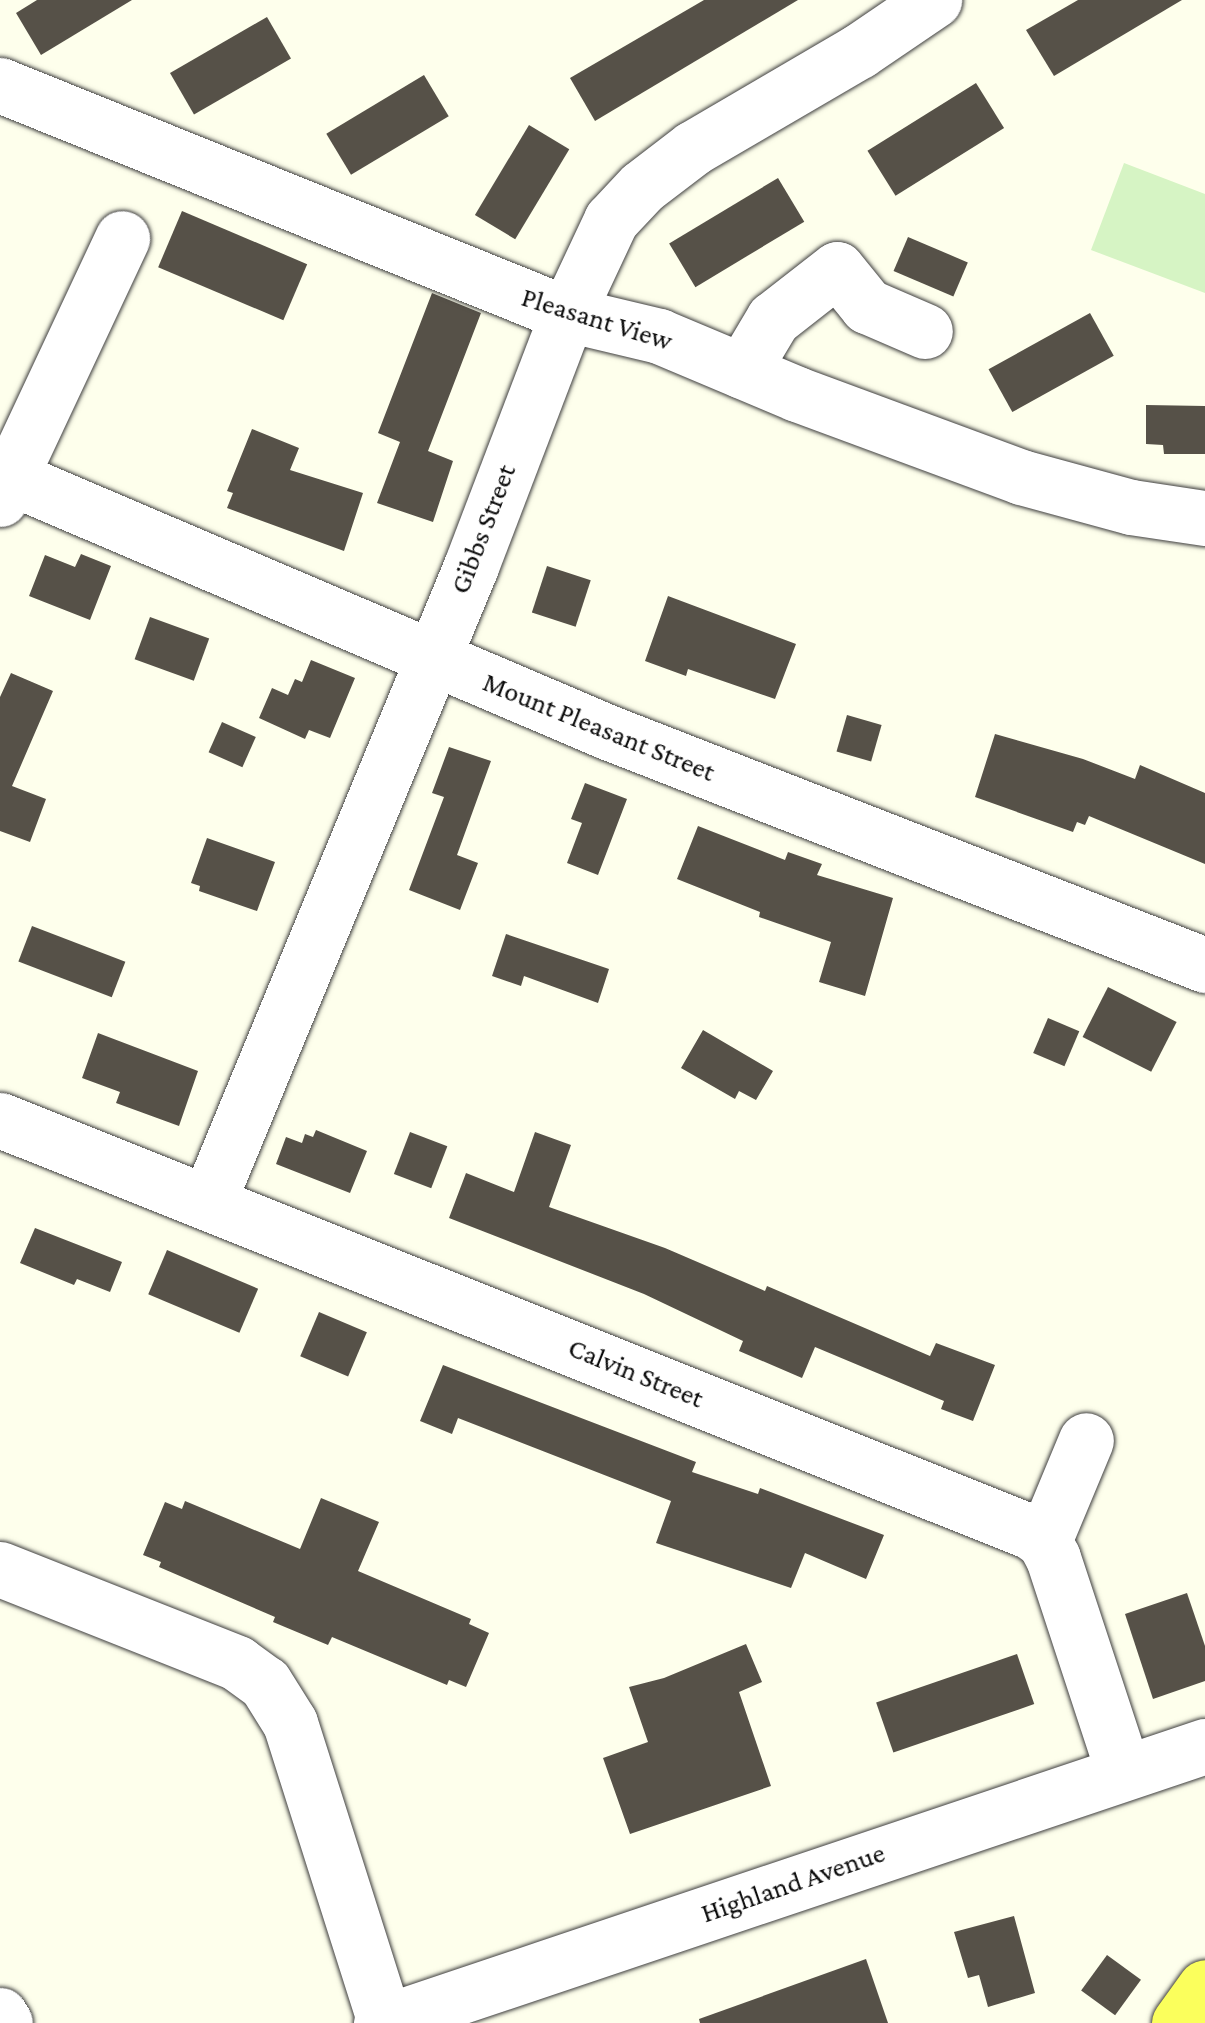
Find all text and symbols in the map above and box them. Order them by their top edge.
street label: Pleasant View [518,280,676,358]
street label: Gibbs Street [443,460,523,598]
street label: Mount Pleasant Street [478,665,720,789]
street label: Calvin Street [563,1331,709,1415]
street label: Highland Avenue [697,1836,889,1930]

